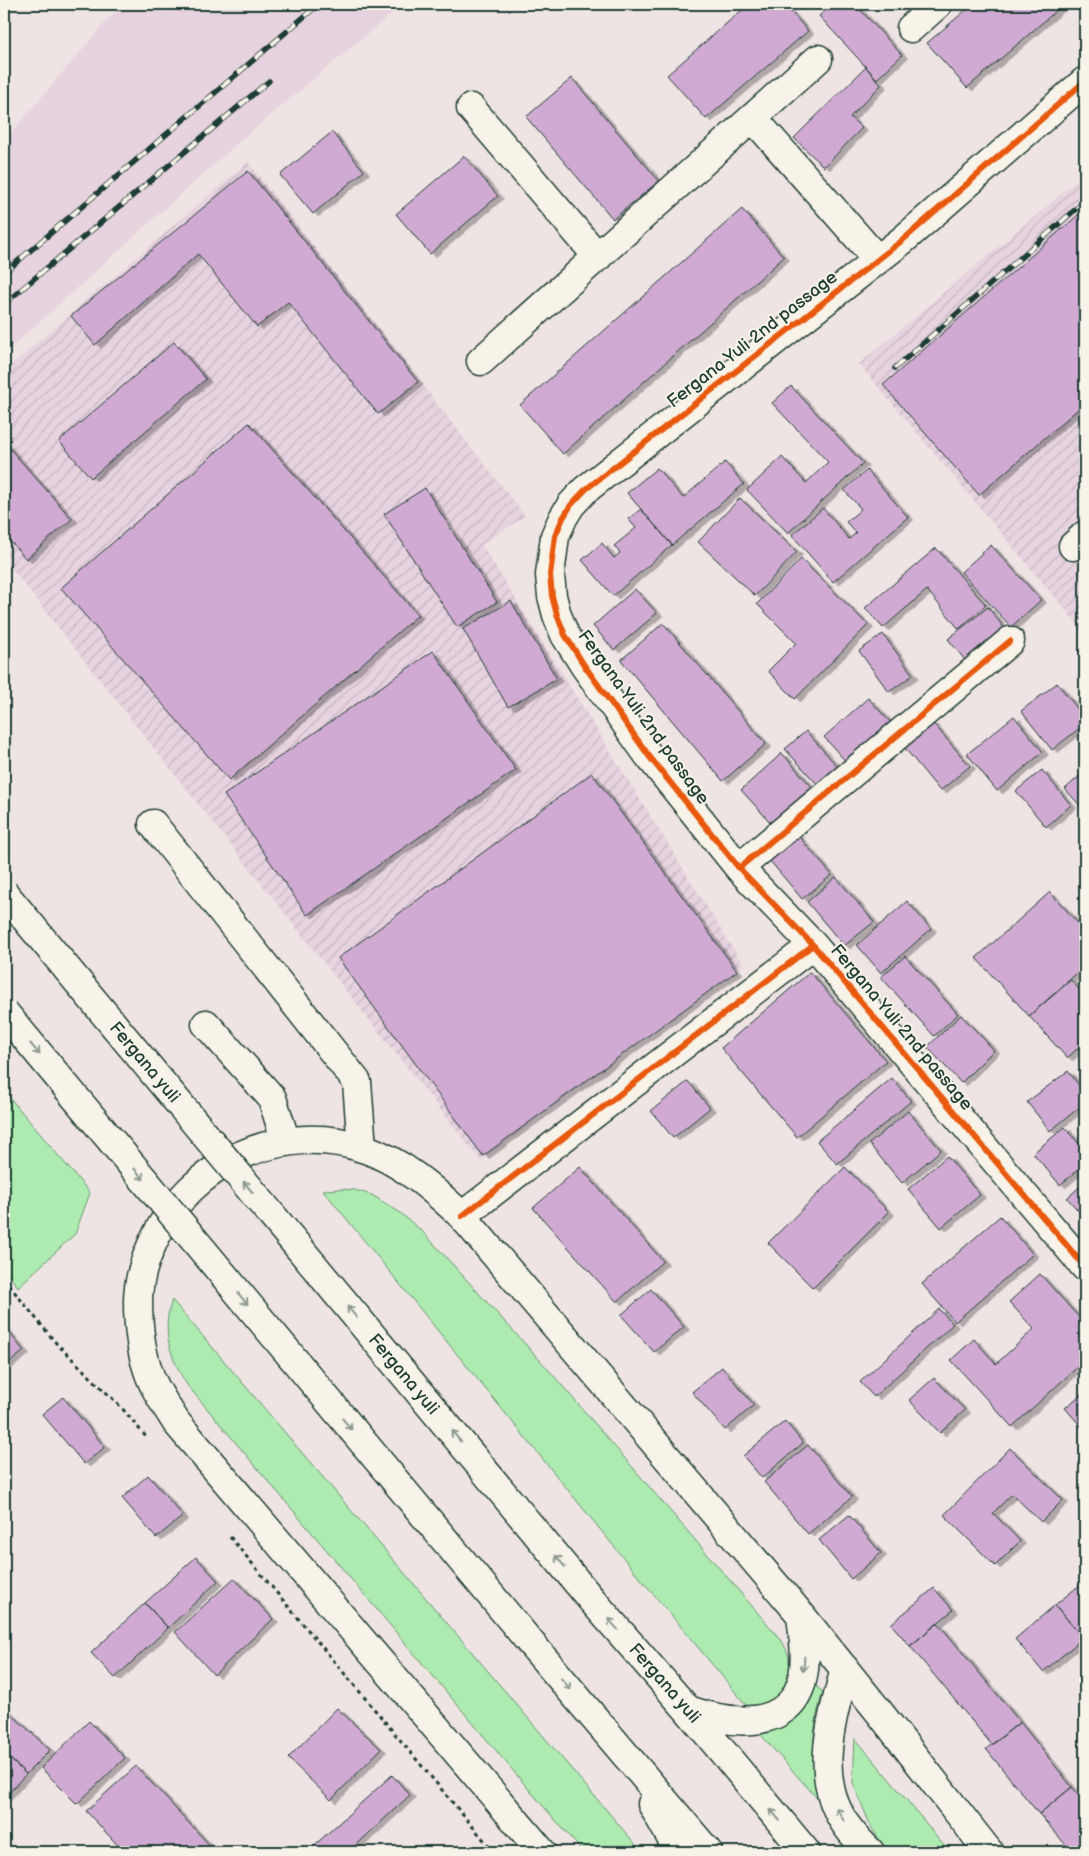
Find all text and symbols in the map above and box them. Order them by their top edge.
street label: Fergana Yuli 2nd passage [663,266,842,412]
street label: Fergana Yuli 2nd passage [573,626,714,809]
street label: Fergana Yuli 2nd passage [826,940,977,1115]
street label: Fergana yuli [105,1018,184,1107]
one-way arrow [29,1043,41,1056]
one-way arrow [134,1167,145,1180]
one-way arrow [243,1180,254,1193]
one-way arrow [238,1292,249,1305]
one-way arrow [347,1305,358,1318]
street label: Fergana yuli [364,1330,443,1419]
one-way arrow [342,1417,353,1430]
one-way arrow [451,1430,462,1443]
one-way arrow [555,1555,566,1568]
one-way arrow [608,1617,619,1630]
street label: Fergana yuli [624,1639,705,1727]
one-way arrow [799,1655,808,1671]
one-way arrow [560,1677,571,1690]
one-way arrow [835,1807,844,1822]
one-way arrow [769,1808,780,1821]

